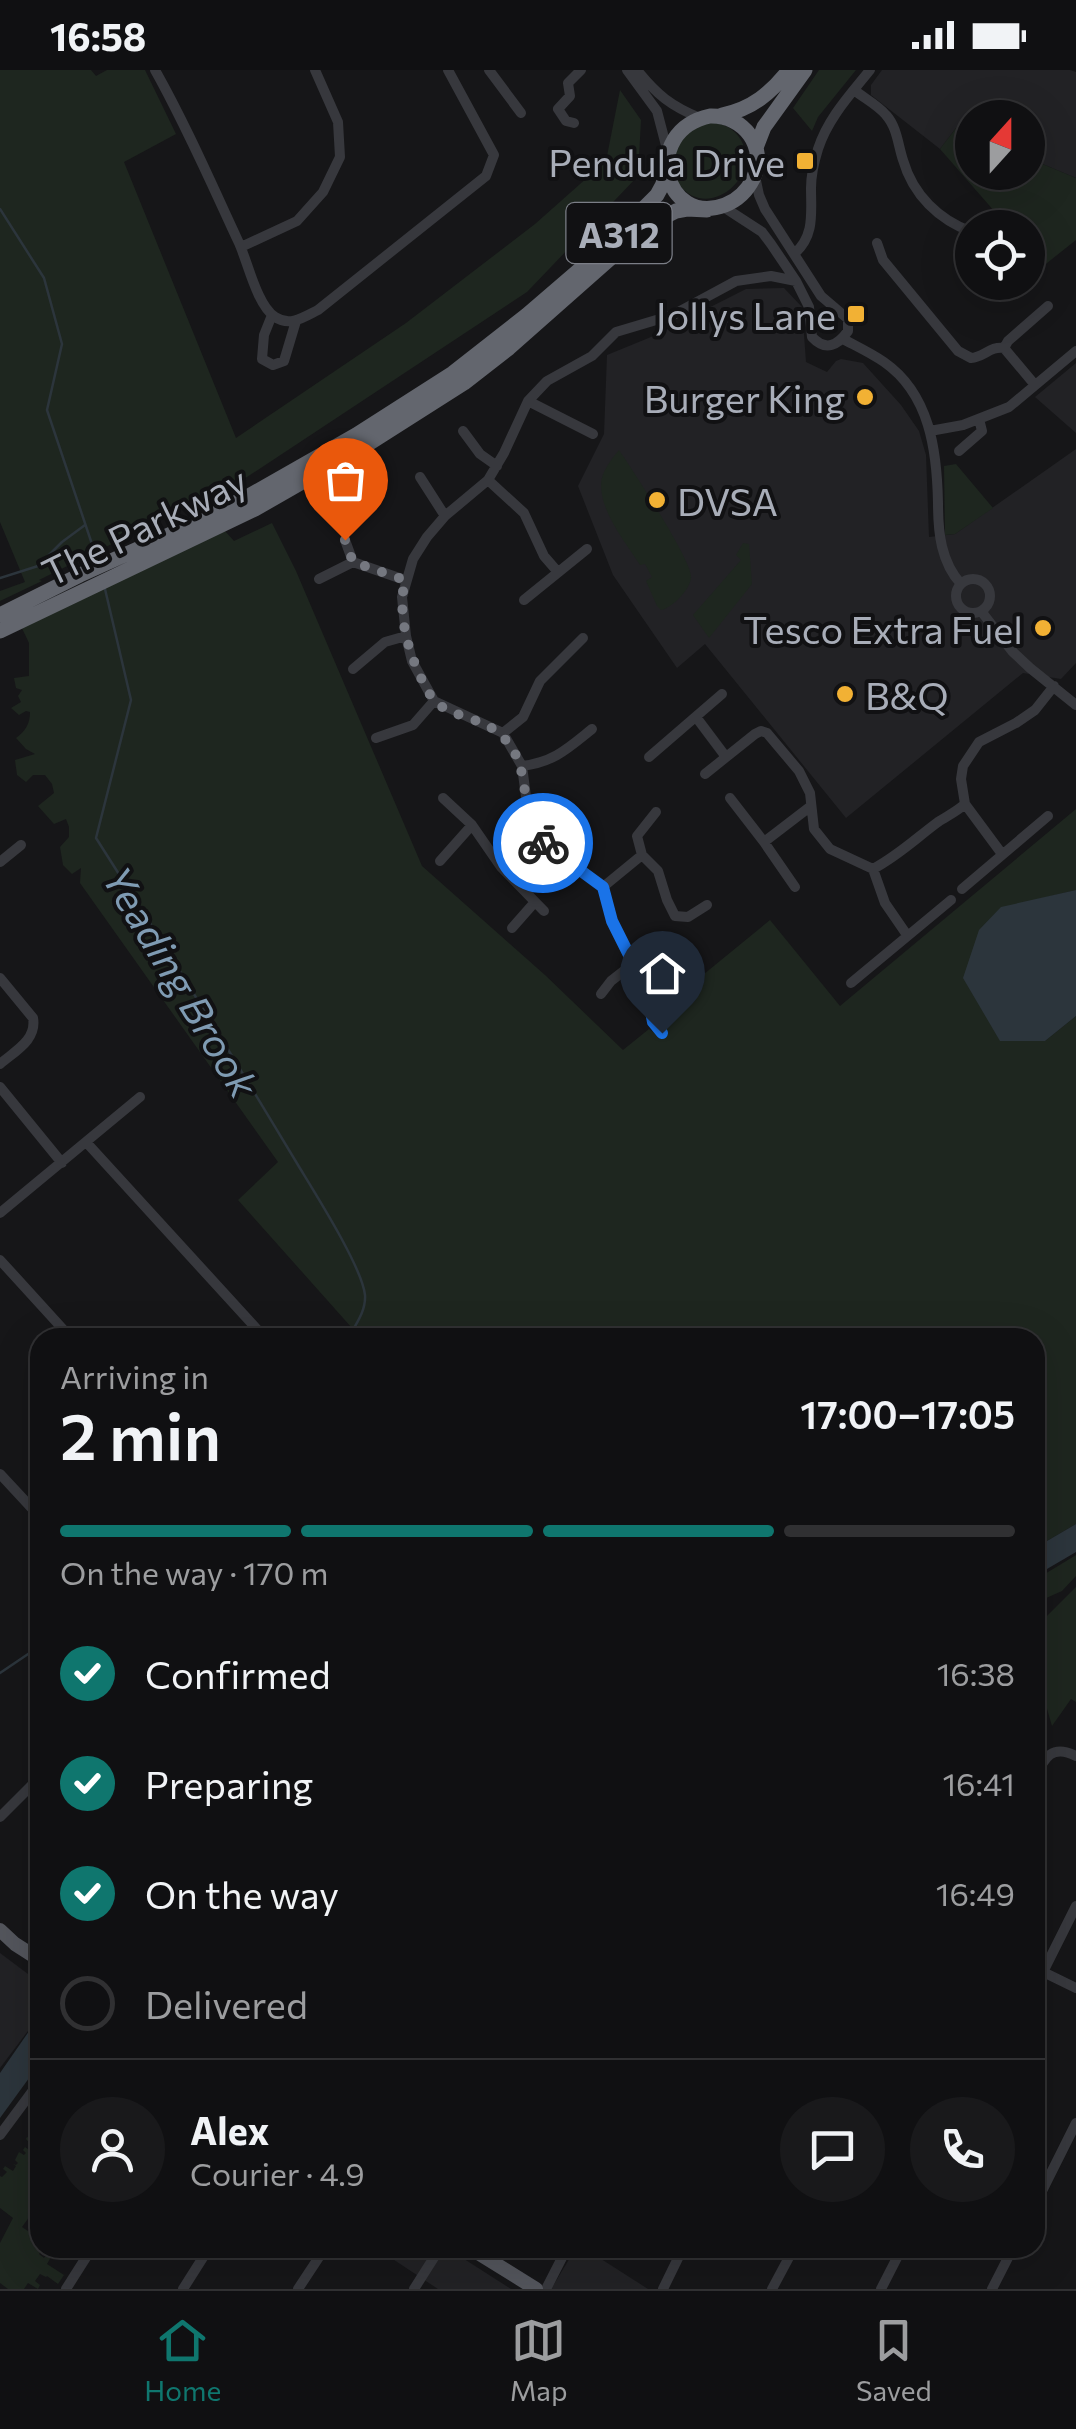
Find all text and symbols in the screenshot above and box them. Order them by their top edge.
text: 16:58 [50,12,146,59]
north arrow [955,100,1045,190]
map controls [955,100,1045,300]
place label: Pendula Drive [548,138,785,185]
marker: Pendula Drive [794,150,816,172]
road number: A312 [566,203,672,263]
button: locate [955,210,1045,300]
place label: Jollys Lane [655,291,836,338]
marker: Jollys Lane [845,303,867,325]
place label: Burger King [644,374,845,421]
marker: Burger King [854,386,876,408]
pin [303,438,388,541]
icon: bag [318,453,373,508]
street label: The Parkway [34,455,254,595]
place label: DVSA [677,477,778,524]
marker: DVSA [646,489,668,511]
place label: Tesco Extra Fuel [743,605,1023,652]
marker: Tesco Extra Fuel [1032,617,1054,639]
place label: B&Q [865,671,948,718]
marker: B&Q [834,683,856,705]
courier [493,793,593,893]
icon: bike [516,816,571,871]
water label: Yeading Brook [94,857,271,1107]
pin [620,931,705,1034]
icon: home [635,946,690,1001]
text: Arriving in [60,1356,209,1396]
text: 17:00–17:05 [800,1390,1015,1437]
text: 2 min [60,1394,221,1473]
text: On the way · 170 m [60,1552,329,1592]
icon: check [60,1646,115,1701]
text: Confirmed [145,1650,331,1697]
text: 16:38 [937,1653,1015,1693]
icon: check [60,1756,115,1811]
text: Preparing [145,1760,313,1807]
text: 16:41 [942,1763,1015,1803]
icon: check [60,1866,115,1921]
text: On the way [145,1870,339,1917]
text: 16:49 [936,1873,1015,1913]
text: Delivered [145,1980,308,2027]
button: person [60,2097,165,2202]
button: chat [780,2097,885,2202]
button: phone [910,2097,1015,2202]
text: Alex [190,2106,269,2153]
text: Courier · 4.9 [190,2153,365,2193]
tab: Home [144,2313,221,2407]
tab: Map [510,2313,568,2407]
tab: Saved [856,2313,932,2407]

